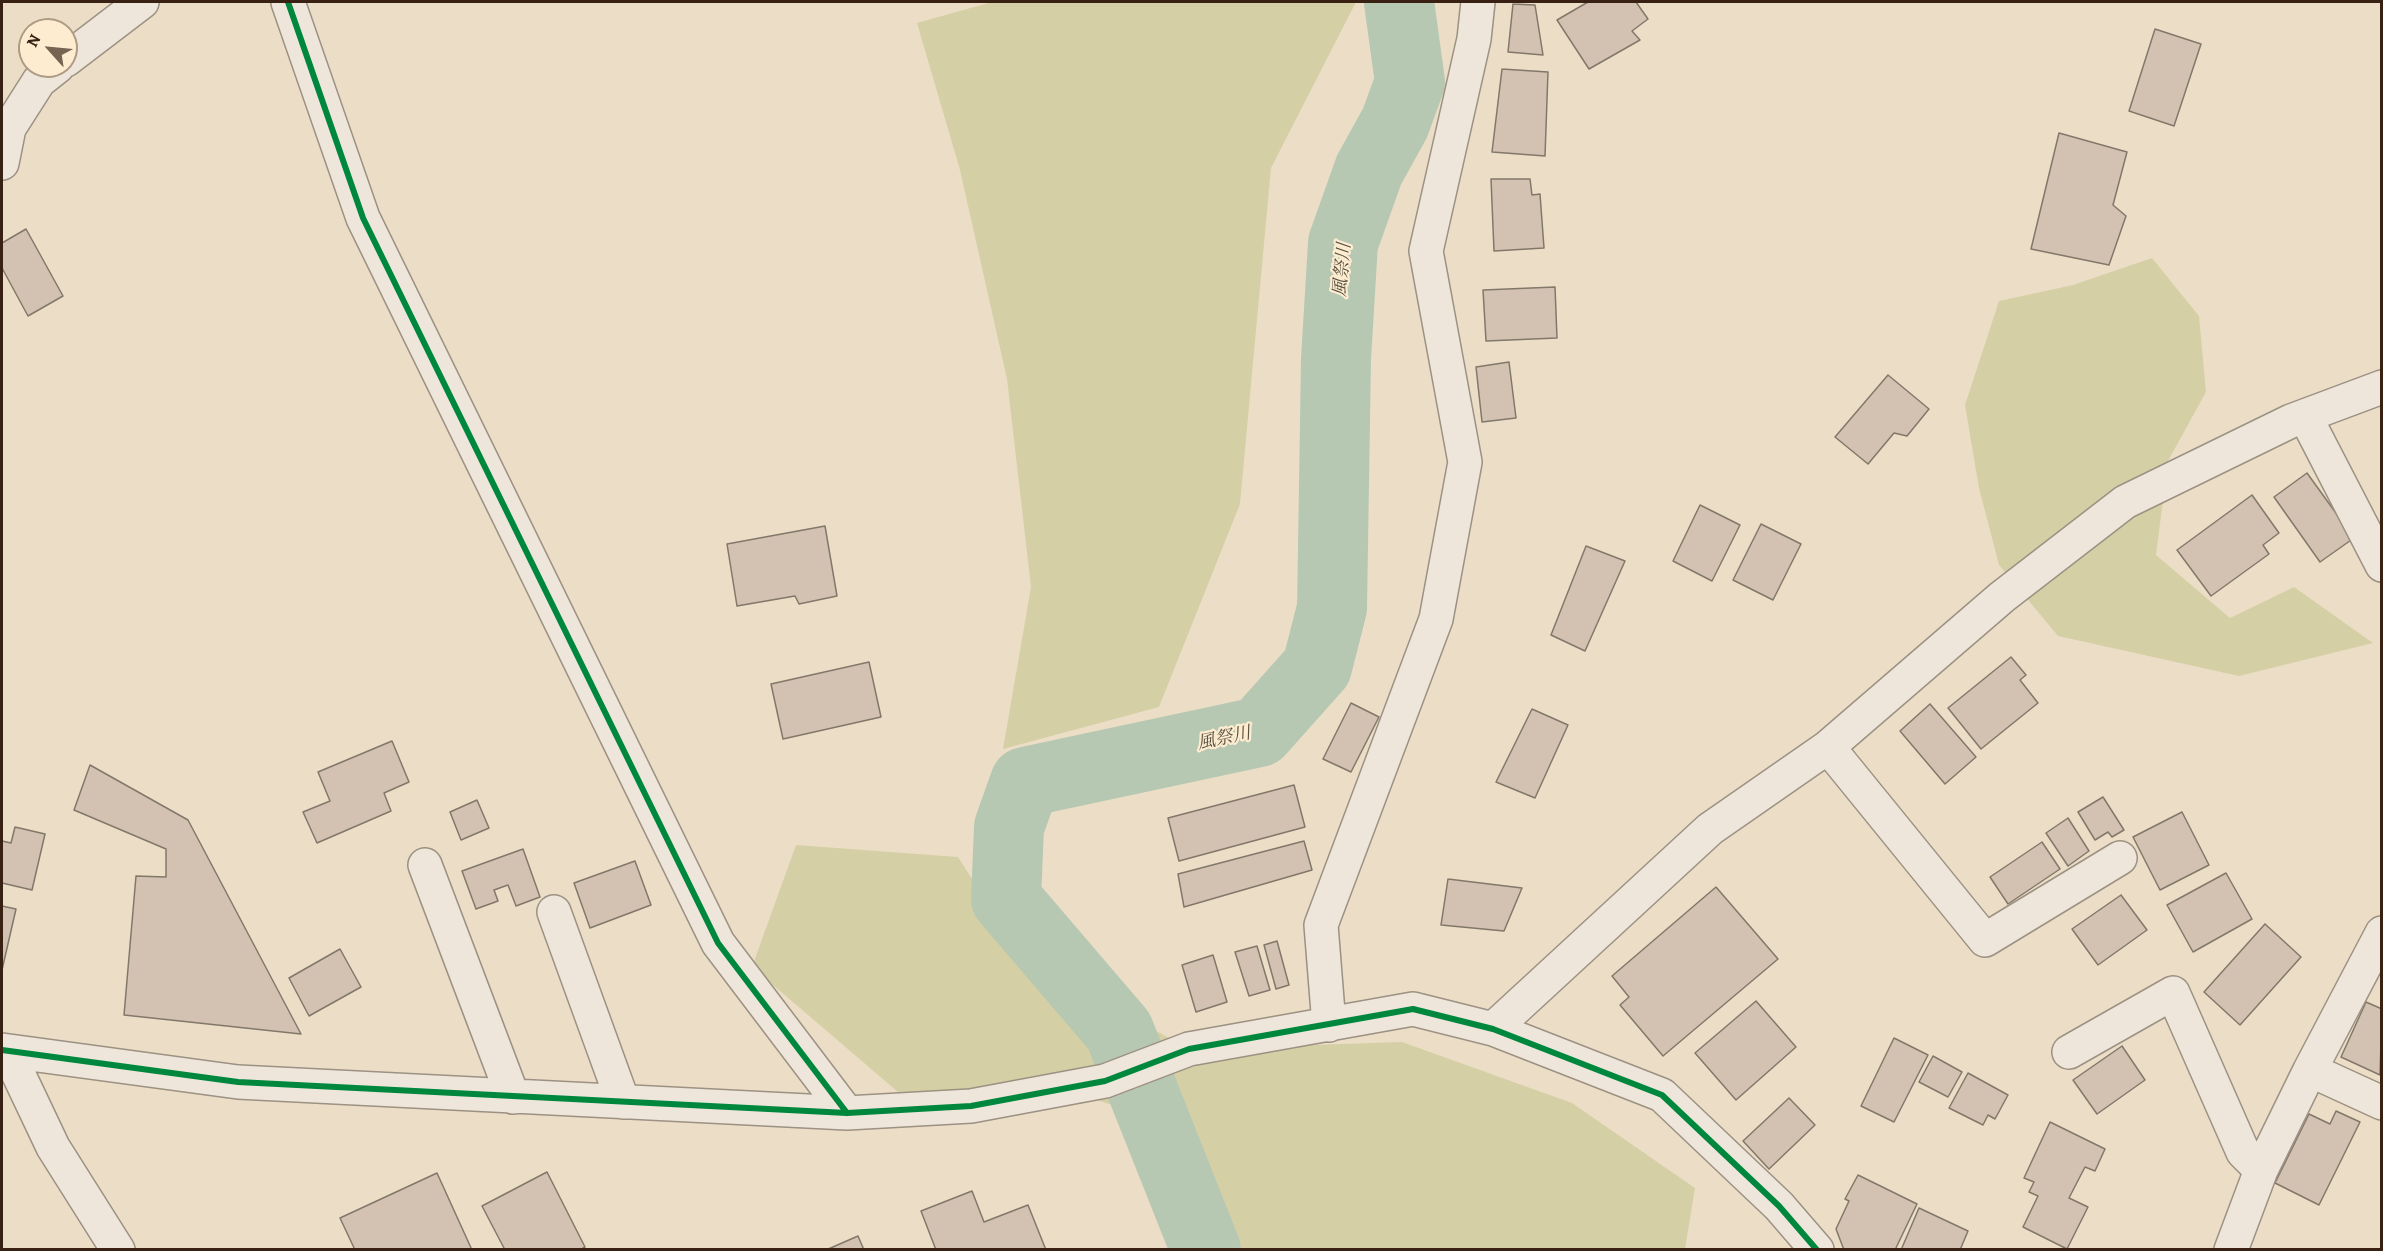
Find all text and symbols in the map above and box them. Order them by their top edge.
north arrow [18,18,78,78]
text: N [21,31,46,51]
water label: 風祭川 [1330,242,1356,298]
water label: 風祭川 [1195,723,1253,755]

